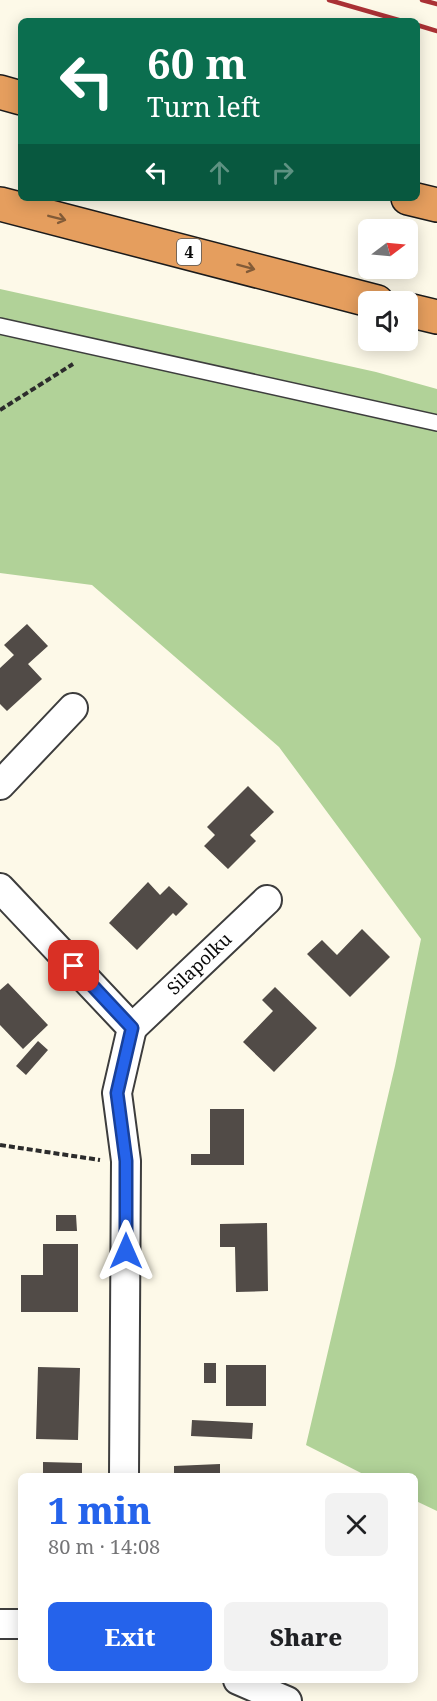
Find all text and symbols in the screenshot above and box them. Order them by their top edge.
text: 60 m [147,34,247,91]
icon: left [48,42,126,120]
text: Turn left [147,88,260,125]
icon: left [140,156,173,189]
icon: ahead [203,156,236,189]
icon: right [266,156,299,189]
one-way arrow [47,213,66,225]
north arrow [358,219,418,279]
map controls [358,219,418,351]
road number: 4 [177,239,201,265]
one-way arrow [236,262,255,273]
button: sound [358,291,418,351]
street label: Silapolku [161,927,237,1000]
pin [48,940,99,991]
icon: arrive [57,949,90,982]
position arrow [94,1219,158,1283]
text: 1 min [48,1486,151,1535]
button: close [325,1493,388,1556]
text: 80 m · 14:08 [48,1533,160,1560]
button: Exit [48,1602,212,1671]
button: Share [224,1602,388,1671]

